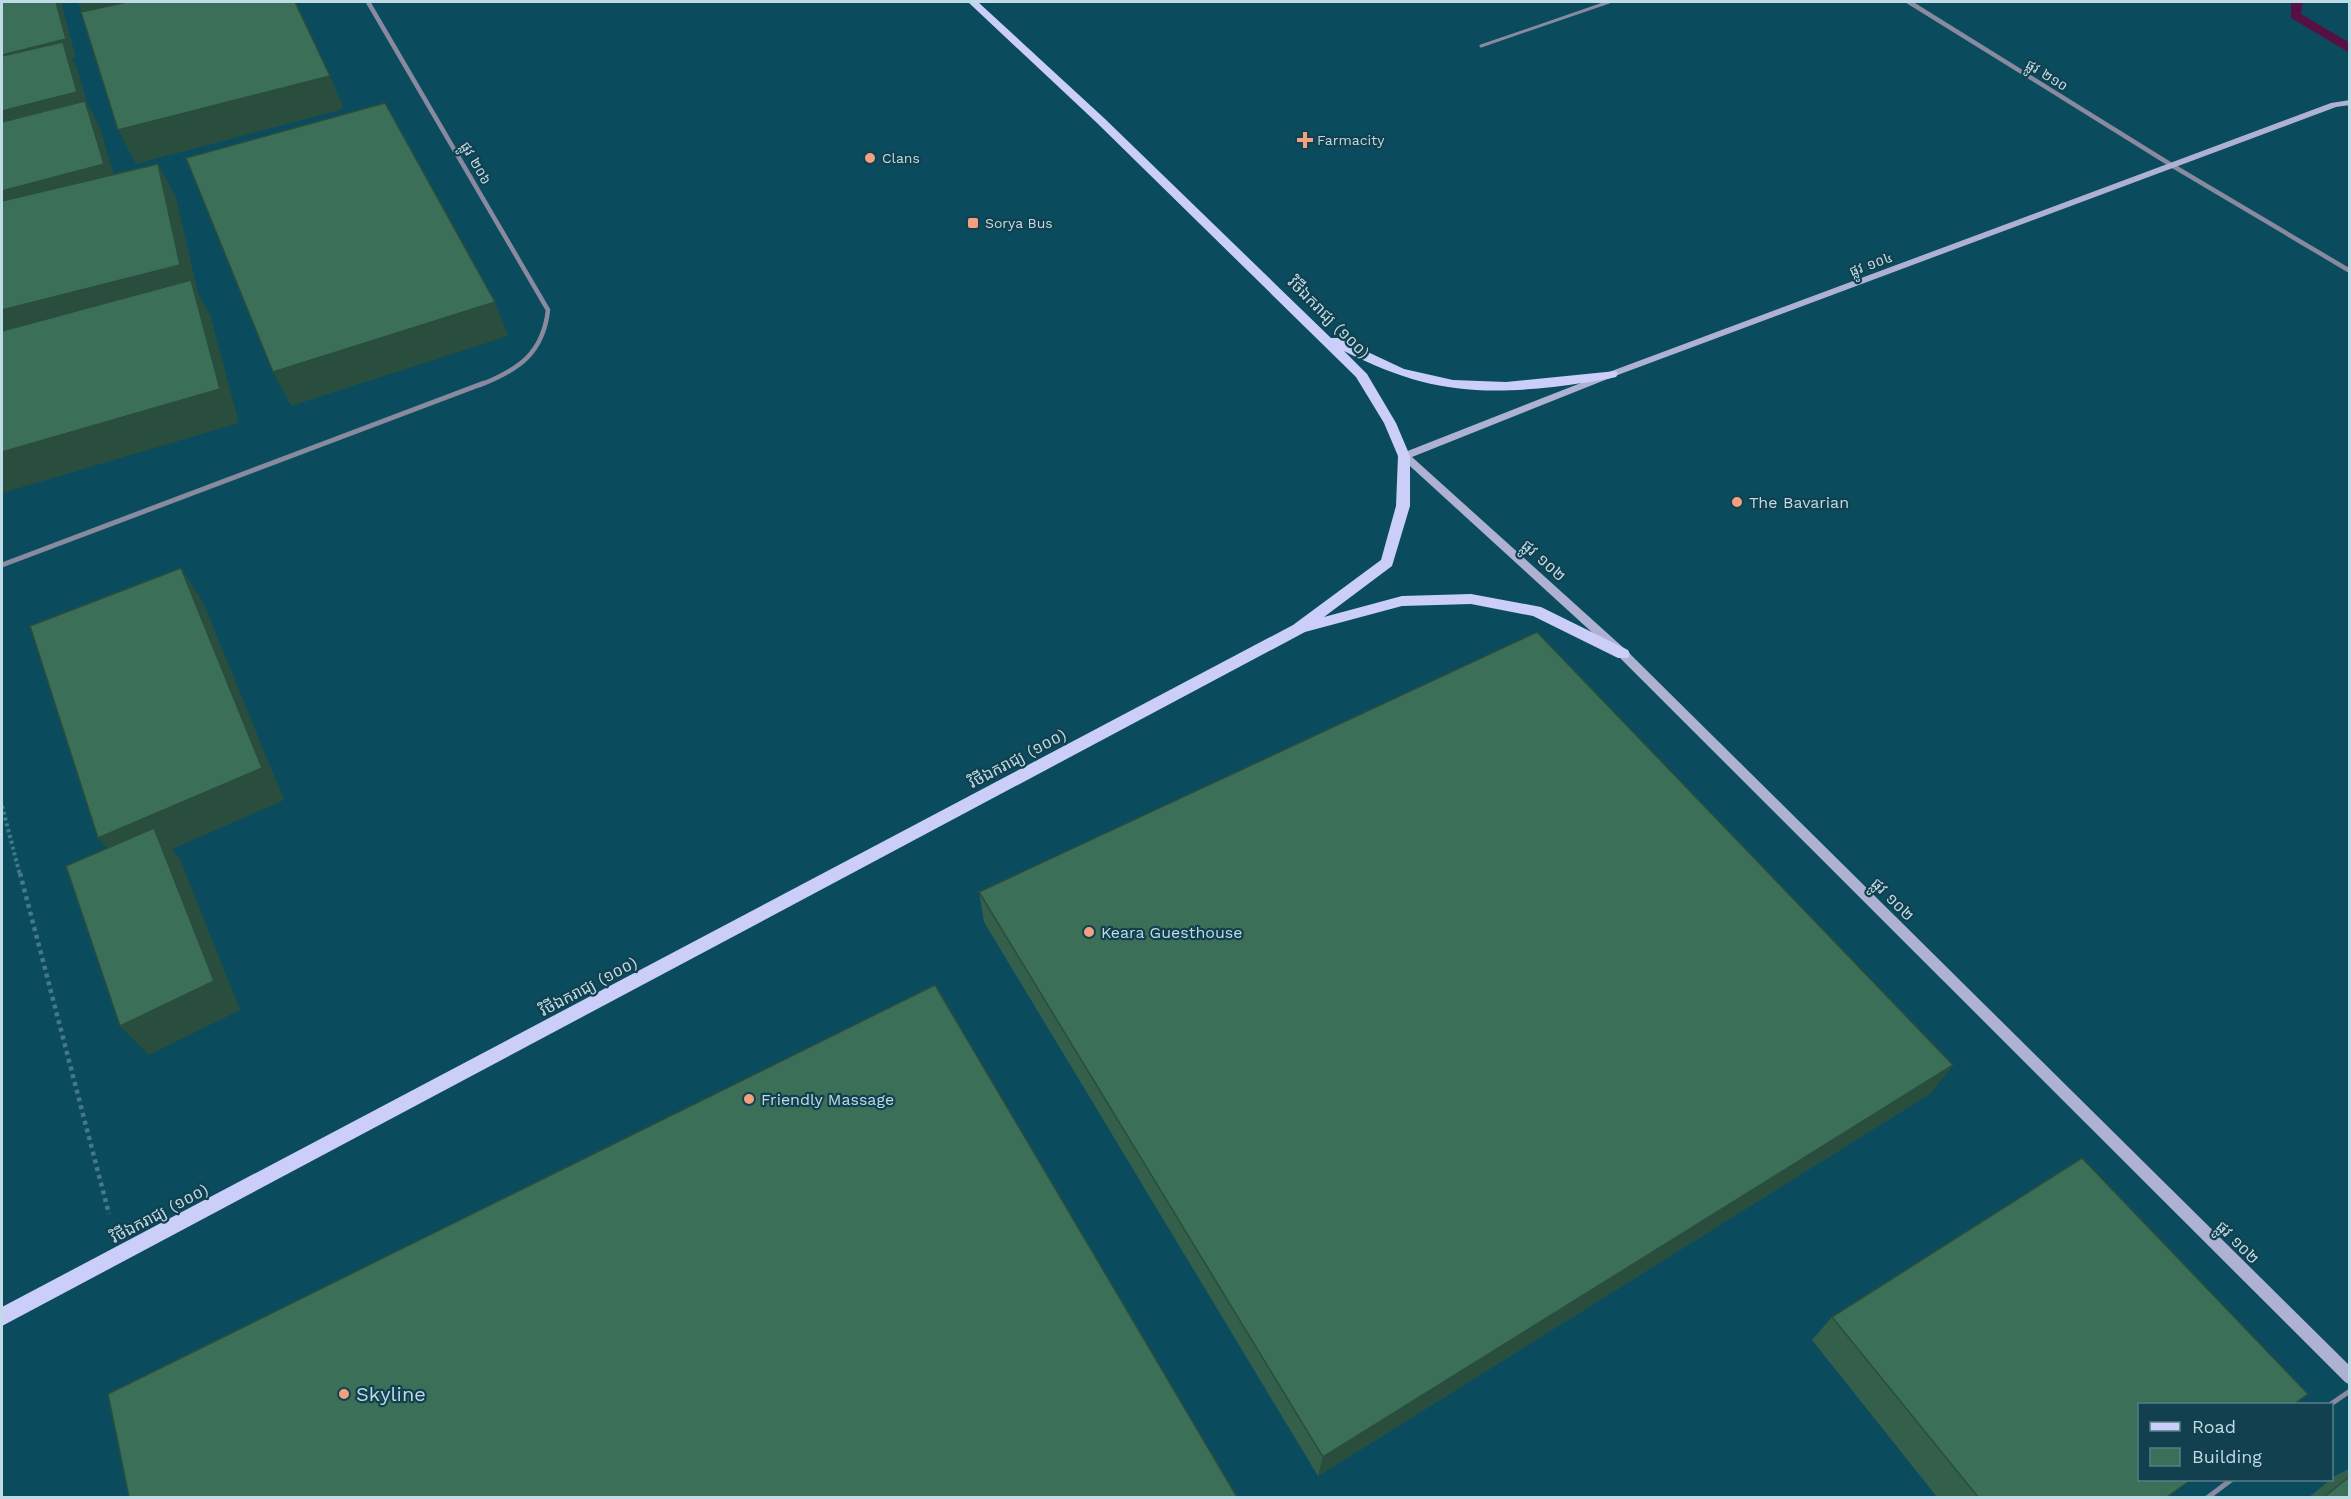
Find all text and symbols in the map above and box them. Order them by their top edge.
street label: ផ្លូវ ២១០ [2021,56,2071,98]
place label: Farmacity [1317,132,1385,148]
marker: Farmacity [1298,133,1312,147]
street label: ផ្លូវ ២០៦ [454,139,495,189]
place label: Clans [882,150,920,166]
marker: Clans [863,151,877,165]
place label: Sorya Bus [985,215,1053,231]
marker: Sorya Bus [966,216,980,230]
street label: ផ្លូវ ១០៤ [1847,249,1896,283]
street label: វិថីឯករាជ្យ (១០០) [1283,271,1374,362]
place label: The Bavarian [1749,493,1849,512]
marker: The Bavarian [1730,495,1744,509]
street label: ផ្លូវ ១០២ [1514,536,1570,589]
street label: វិថីឯករាជ្យ (១០០) [964,723,1069,792]
street label: ផ្លូវ ១០២ [1864,874,1918,928]
place label: Keara Guesthouse [1101,923,1242,942]
marker: Keara Guesthouse [1082,925,1096,939]
street label: វិថីឯករាជ្យ (១០០) [535,951,640,1020]
place label: Friendly Massage [761,1090,894,1109]
marker: Friendly Massage [742,1092,756,1106]
street label: វិថីឯករាជ្យ (១០០) [106,1178,211,1247]
street label: ផ្លូវ ១០២ [2209,1217,2263,1271]
place label: Skyline [356,1382,426,1406]
marker: Skyline [337,1387,351,1401]
legend [2138,1403,2333,1481]
text: Road [2192,1416,2236,1437]
text: Building [2192,1446,2262,1467]

